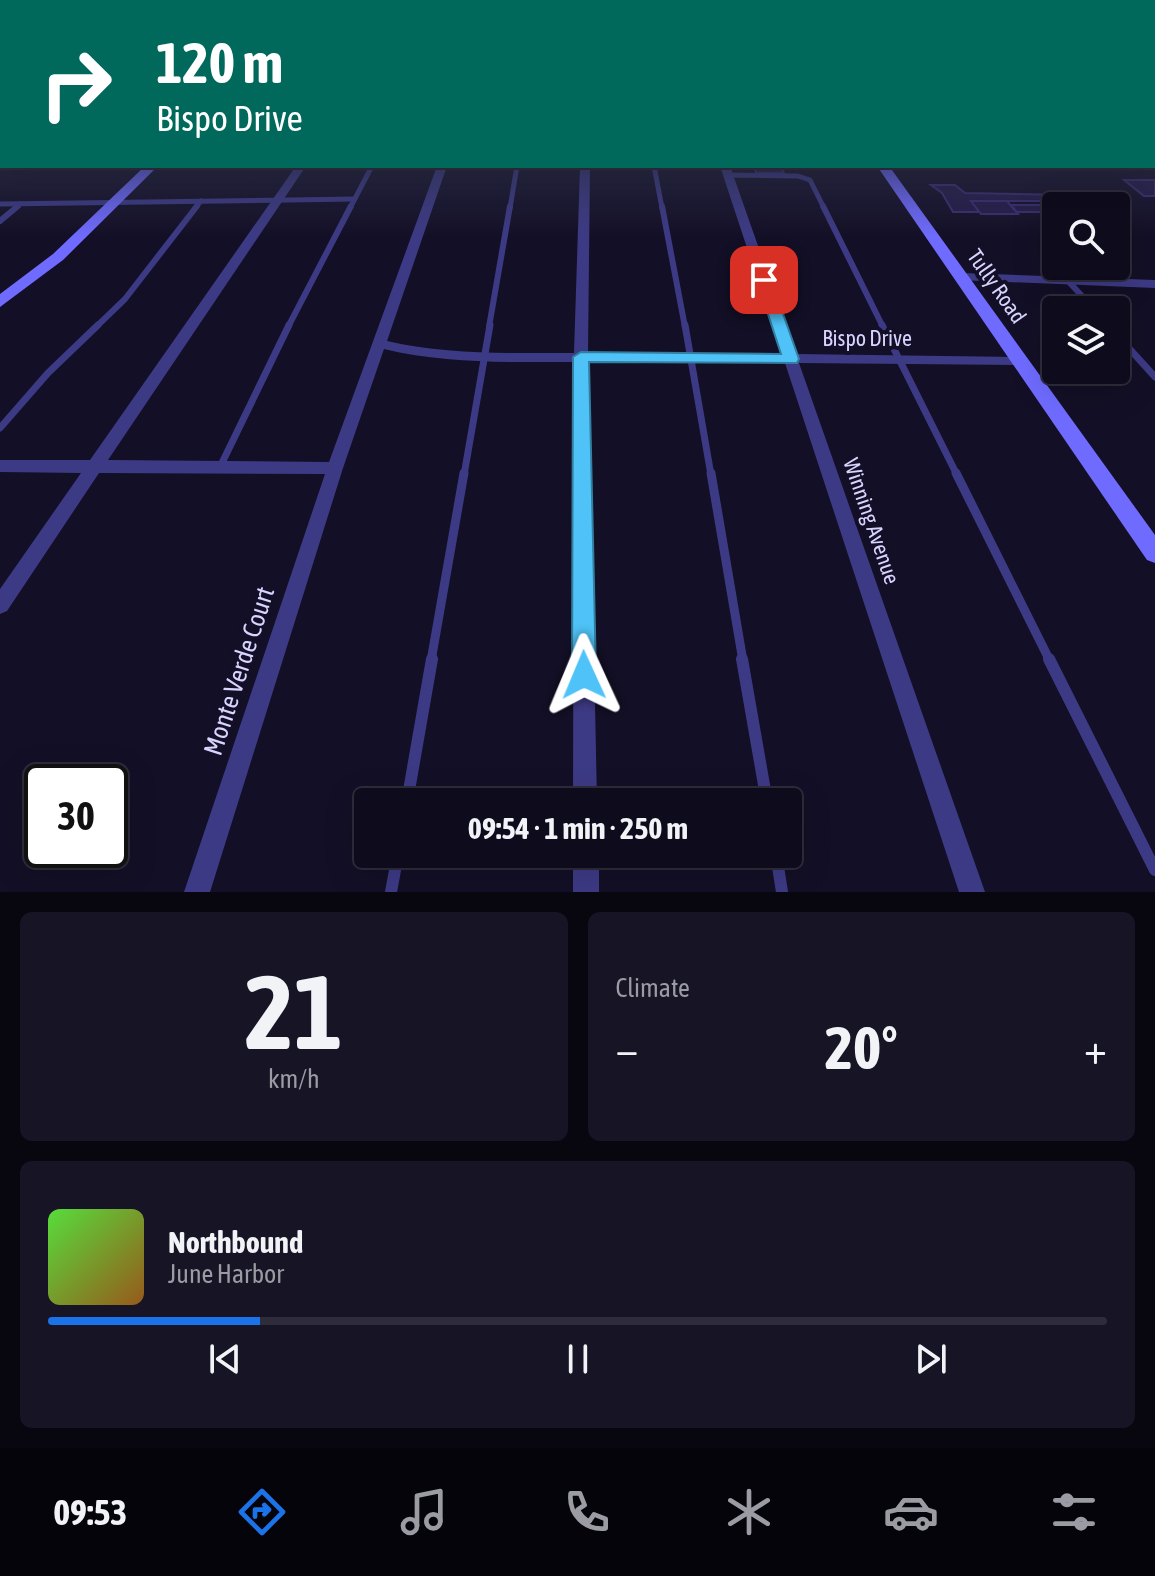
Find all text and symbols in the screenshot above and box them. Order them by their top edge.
text: 120 m [156,31,283,95]
icon: right [24,32,128,136]
text: Bispo Drive [156,97,303,139]
map controls [1042,192,1130,384]
button: search [1042,192,1130,280]
street label: Tully Road [962,244,1032,328]
pin [730,246,798,314]
icon: arrive [742,258,786,302]
button: layers [1042,296,1130,384]
street label: Bispo Drive [822,325,912,351]
street label: Winning Avenue [838,455,906,587]
street label: Monte Verde Court [198,583,280,759]
position arrow [542,633,626,717]
speed limit sign: 30 [24,764,128,868]
text: 09:54 · 1 min · 250 m [468,811,688,845]
text: 21 [245,952,343,1071]
text: Climate [616,973,690,1003]
text: 20° [825,1013,898,1082]
text: − [616,1023,638,1073]
text: + [1084,1023,1107,1073]
text: km/h [268,1064,320,1094]
text: Northbound [168,1225,303,1259]
text: June Harbor [168,1259,284,1289]
icon: previous [203,1337,247,1381]
icon: pause [556,1337,600,1381]
icon: next [909,1337,953,1381]
icon: directions [234,1484,290,1540]
icon: music [396,1484,452,1540]
icon: phone [559,1484,615,1540]
icon: climate [721,1484,777,1540]
icon: car [883,1484,939,1540]
icon: filters [1046,1484,1102,1540]
text: 09:53 [53,1491,127,1533]

